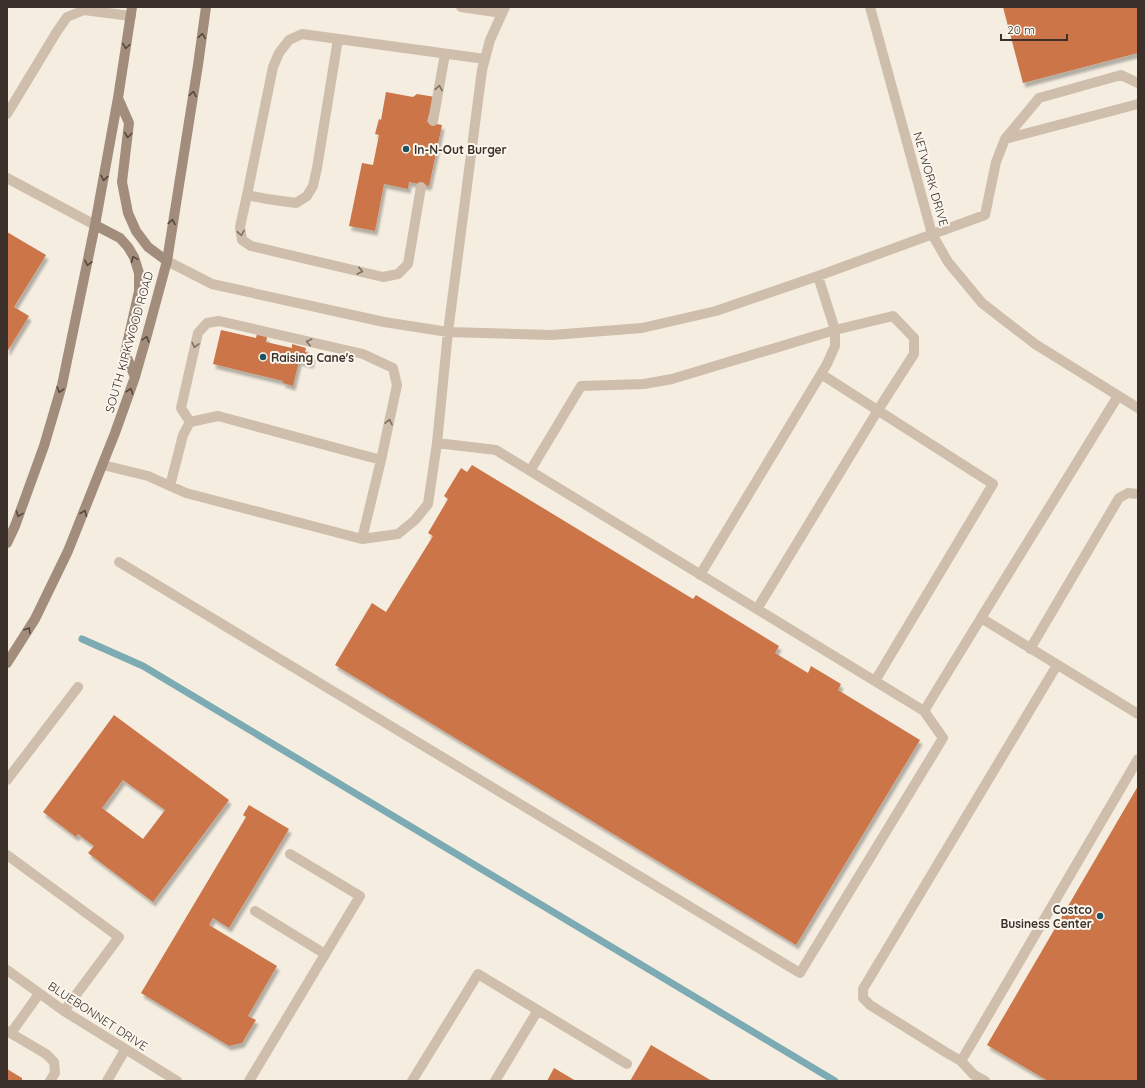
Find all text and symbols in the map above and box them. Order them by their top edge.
scale bar [1001,16,1067,42]
text: 20 m [1007,22,1035,37]
one-way arrow [197,33,206,39]
one-way arrow [123,43,131,49]
one-way arrow [434,84,443,91]
one-way arrow [188,91,197,97]
street label: NETWORK DRIVE [910,130,952,228]
one-way arrow [124,132,133,138]
place label: In-N-Out Burger [414,142,507,157]
marker: In-N-Out Burger [401,144,411,154]
one-way arrow [100,175,109,181]
one-way arrow [168,219,176,225]
one-way arrow [236,230,245,236]
one-way arrow [131,255,139,263]
one-way arrow [84,260,92,267]
one-way arrow [357,267,363,275]
street label: SOUTH KIRKWOOD ROAD [102,269,156,414]
one-way arrow [141,336,150,343]
one-way arrow [306,338,312,346]
one-way arrow [192,342,200,348]
place label: Raising Cane's [271,350,354,365]
marker: Raising Cane's [258,352,268,362]
one-way arrow [56,387,65,394]
one-way arrow [125,388,134,395]
one-way arrow [385,419,393,425]
one-way arrow [79,509,87,516]
one-way arrow [16,510,24,517]
one-way arrow [23,627,30,634]
place label: Costco Business Center [1000,902,1093,931]
marker: Costco Business Center [1095,911,1105,921]
street label: BLUEBONNET DRIVE [45,978,151,1054]

